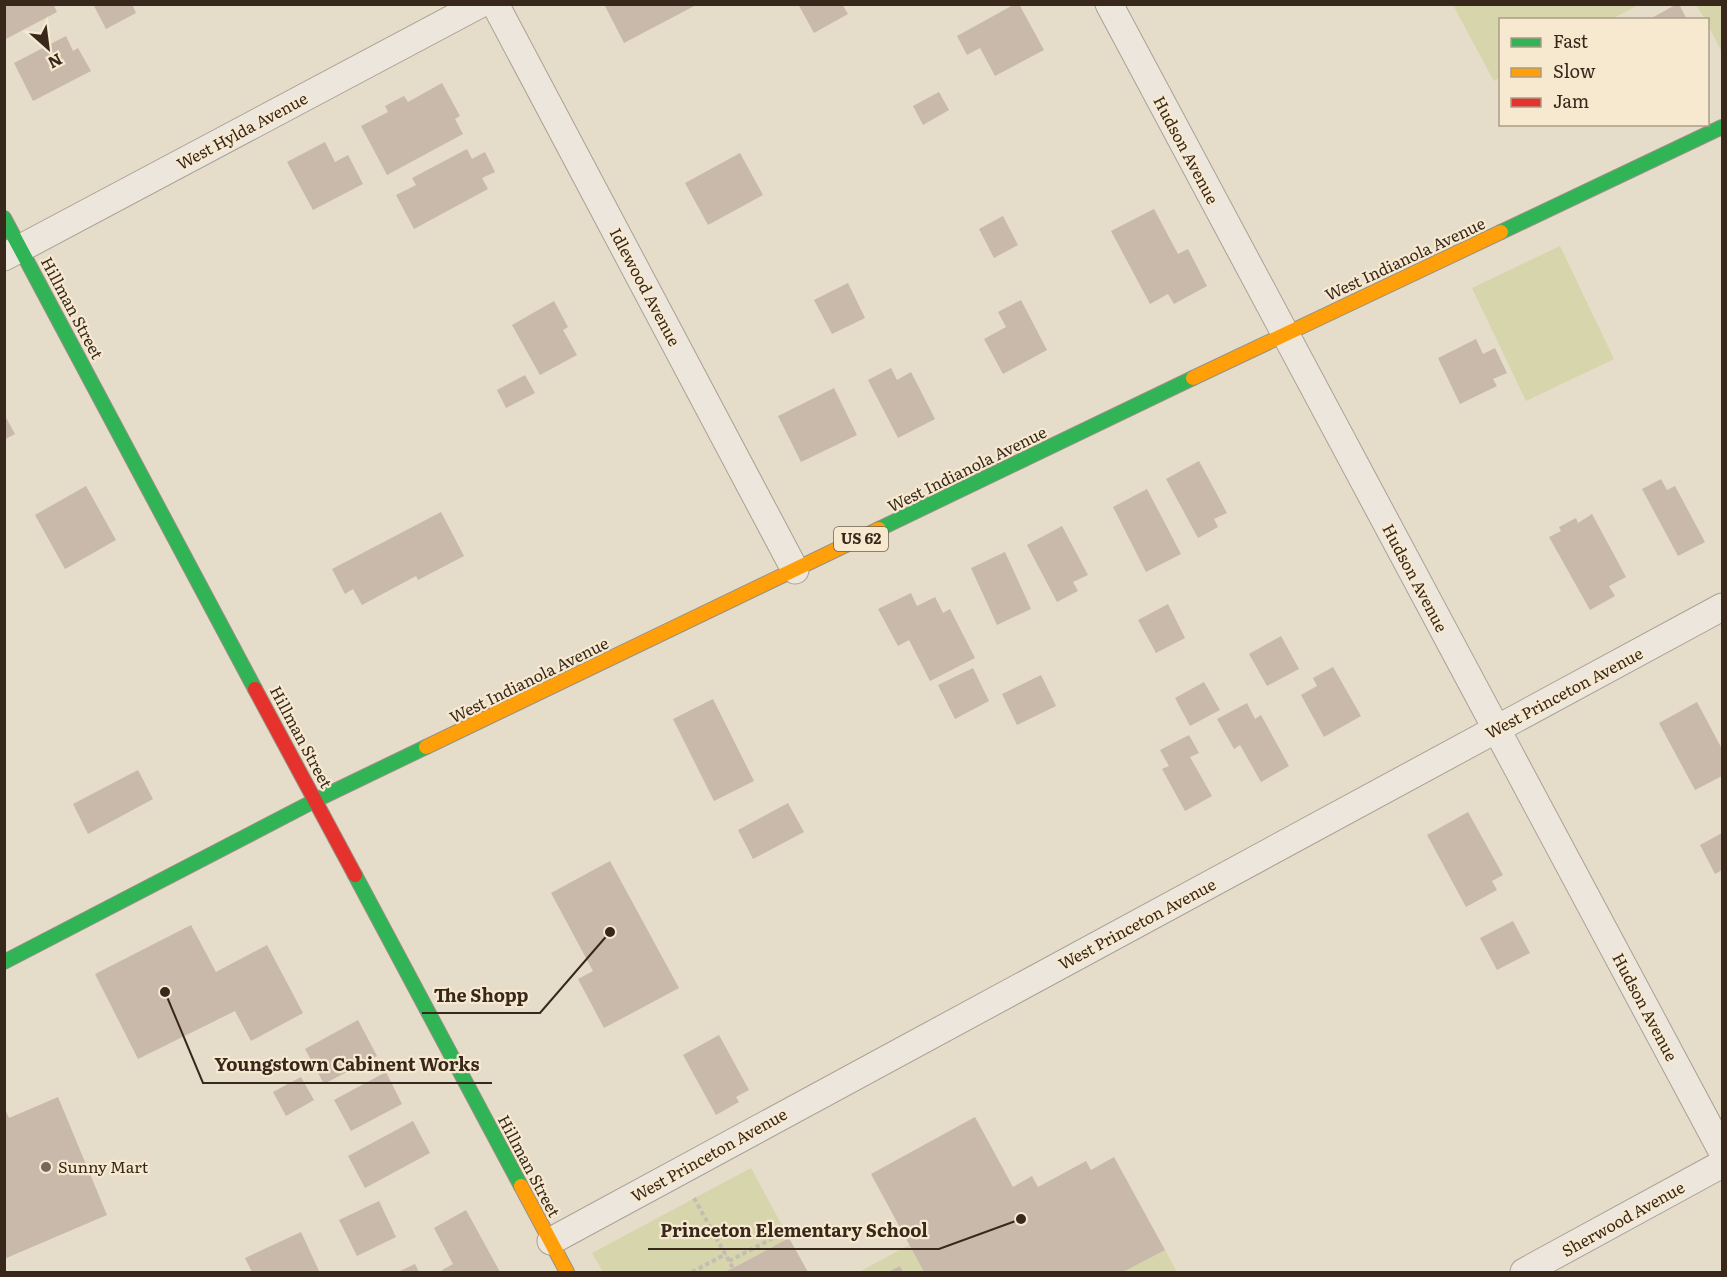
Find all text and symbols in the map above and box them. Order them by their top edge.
north arrow [18,18,78,78]
legend [1499,18,1709,126]
text: Fast [1553,27,1589,54]
text: N [44,48,67,76]
text: Slow [1553,57,1596,84]
street label: West Hylda Avenue [172,85,311,175]
text: Jam [1553,87,1589,114]
street label: Hudson Avenue [1148,91,1226,208]
street label: West Indianola Avenue [1320,210,1489,306]
street label: Idlewood Avenue [605,223,687,350]
street label: Hillman Street [36,252,110,363]
street label: West Indianola Avenue [883,419,1050,517]
street label: Hudson Avenue [1377,519,1455,636]
road number: US 62 [834,527,888,551]
street label: West Indianola Avenue [445,630,612,728]
street label: West Princeton Avenue [1480,640,1647,744]
street label: Hillman Street [265,681,339,792]
street label: West Princeton Avenue [1053,871,1220,975]
street label: Hudson Avenue [1607,948,1685,1065]
callout: The Shopp [422,977,540,1013]
text: The Shopp [434,981,528,1008]
callout: Youngstown Cabinent Works [203,1047,492,1083]
text: Youngstown Cabinent Works [215,1050,479,1077]
street label: West Princeton Avenue [626,1101,791,1207]
street label: Hillman Street [493,1110,567,1221]
place label: Sunny Mart [58,1154,149,1178]
marker: Sunny Mart [39,1160,53,1174]
street label: Sherwood Avenue [1557,1174,1688,1262]
callout: Princeton Elementary School [648,1213,939,1249]
text: Princeton Elementary School [660,1216,928,1243]

